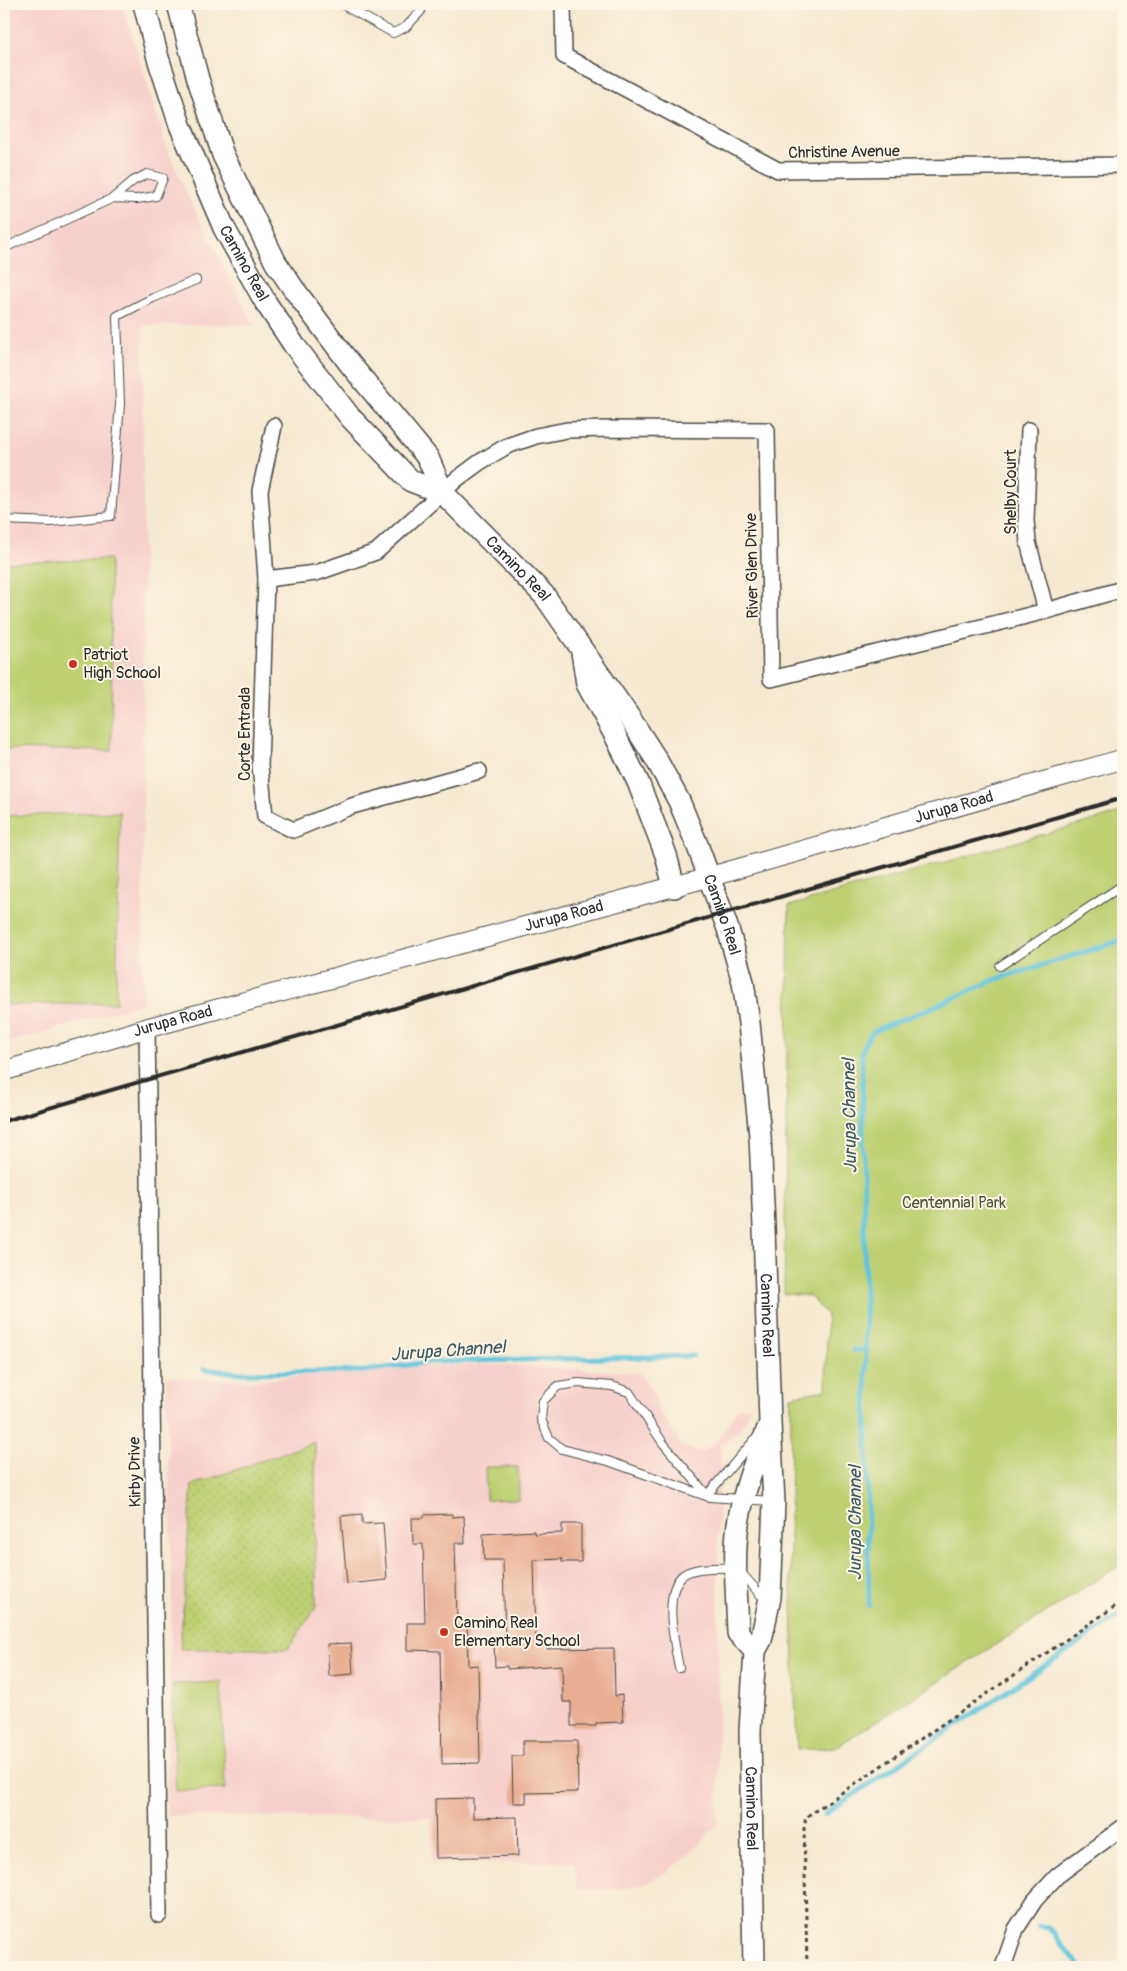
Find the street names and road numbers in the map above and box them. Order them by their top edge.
street label: Christine Avenue [788,141,900,163]
street label: Camino Real [215,222,273,305]
street label: Shelby Court [1001,449,1021,535]
street label: River Glen Drive [741,513,763,619]
street label: Camino Real [481,532,555,605]
street label: Corte Entrada [235,687,255,781]
street label: Jurupa Road [912,786,996,828]
street label: Camino Real [699,871,745,957]
street label: Jurupa Road [522,896,606,936]
street label: Jurupa Road [131,1001,215,1042]
street label: Camino Real [755,1273,778,1358]
street label: Kirby Drive [124,1436,146,1507]
street label: Camino Real [741,1766,762,1851]

